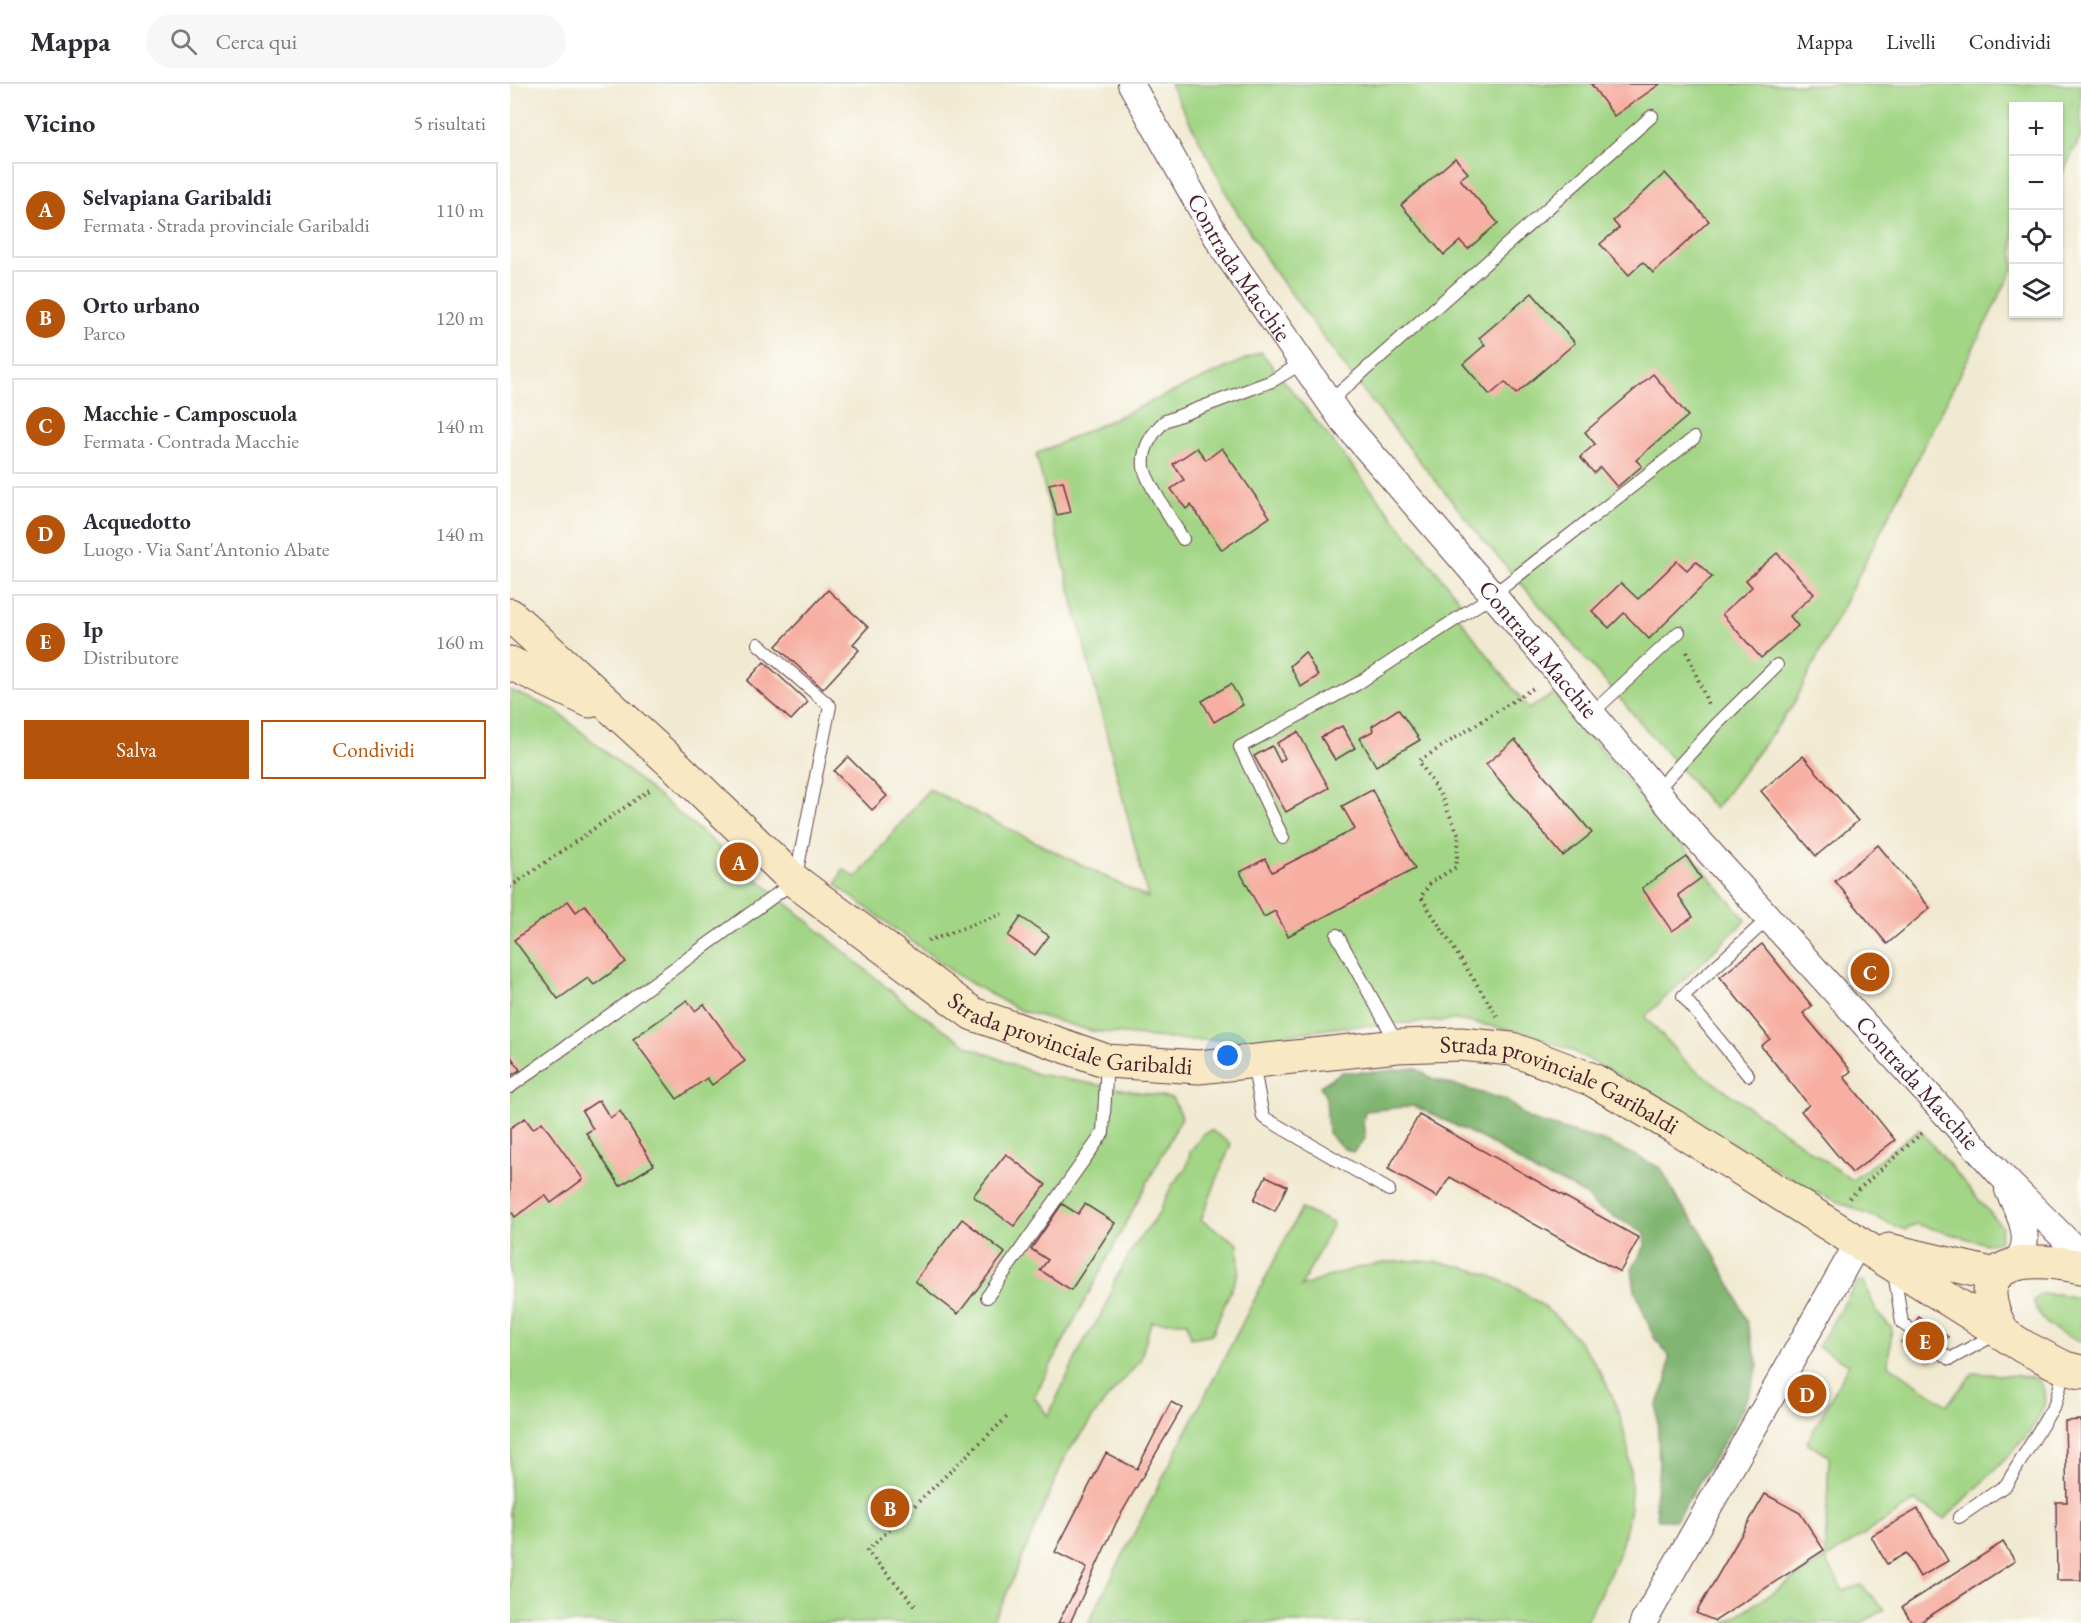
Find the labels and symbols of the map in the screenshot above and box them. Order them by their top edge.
street label: Contrada Macchie [1180,188,1299,347]
street label: Contrada Macchie [1472,573,1605,724]
pin: A [720,840,758,884]
pin: C [1850,950,1890,994]
street label: Strada provinciale Garibaldi [942,985,1194,1082]
street label: Contrada Macchie [1849,1009,1987,1156]
street label: Strada provinciale Garibaldi [1439,1028,1685,1141]
your location [1213,1041,1242,1070]
pin: E [1906,1318,1944,1364]
pin: D [1788,1372,1826,1416]
pin: B [870,1486,910,1530]

